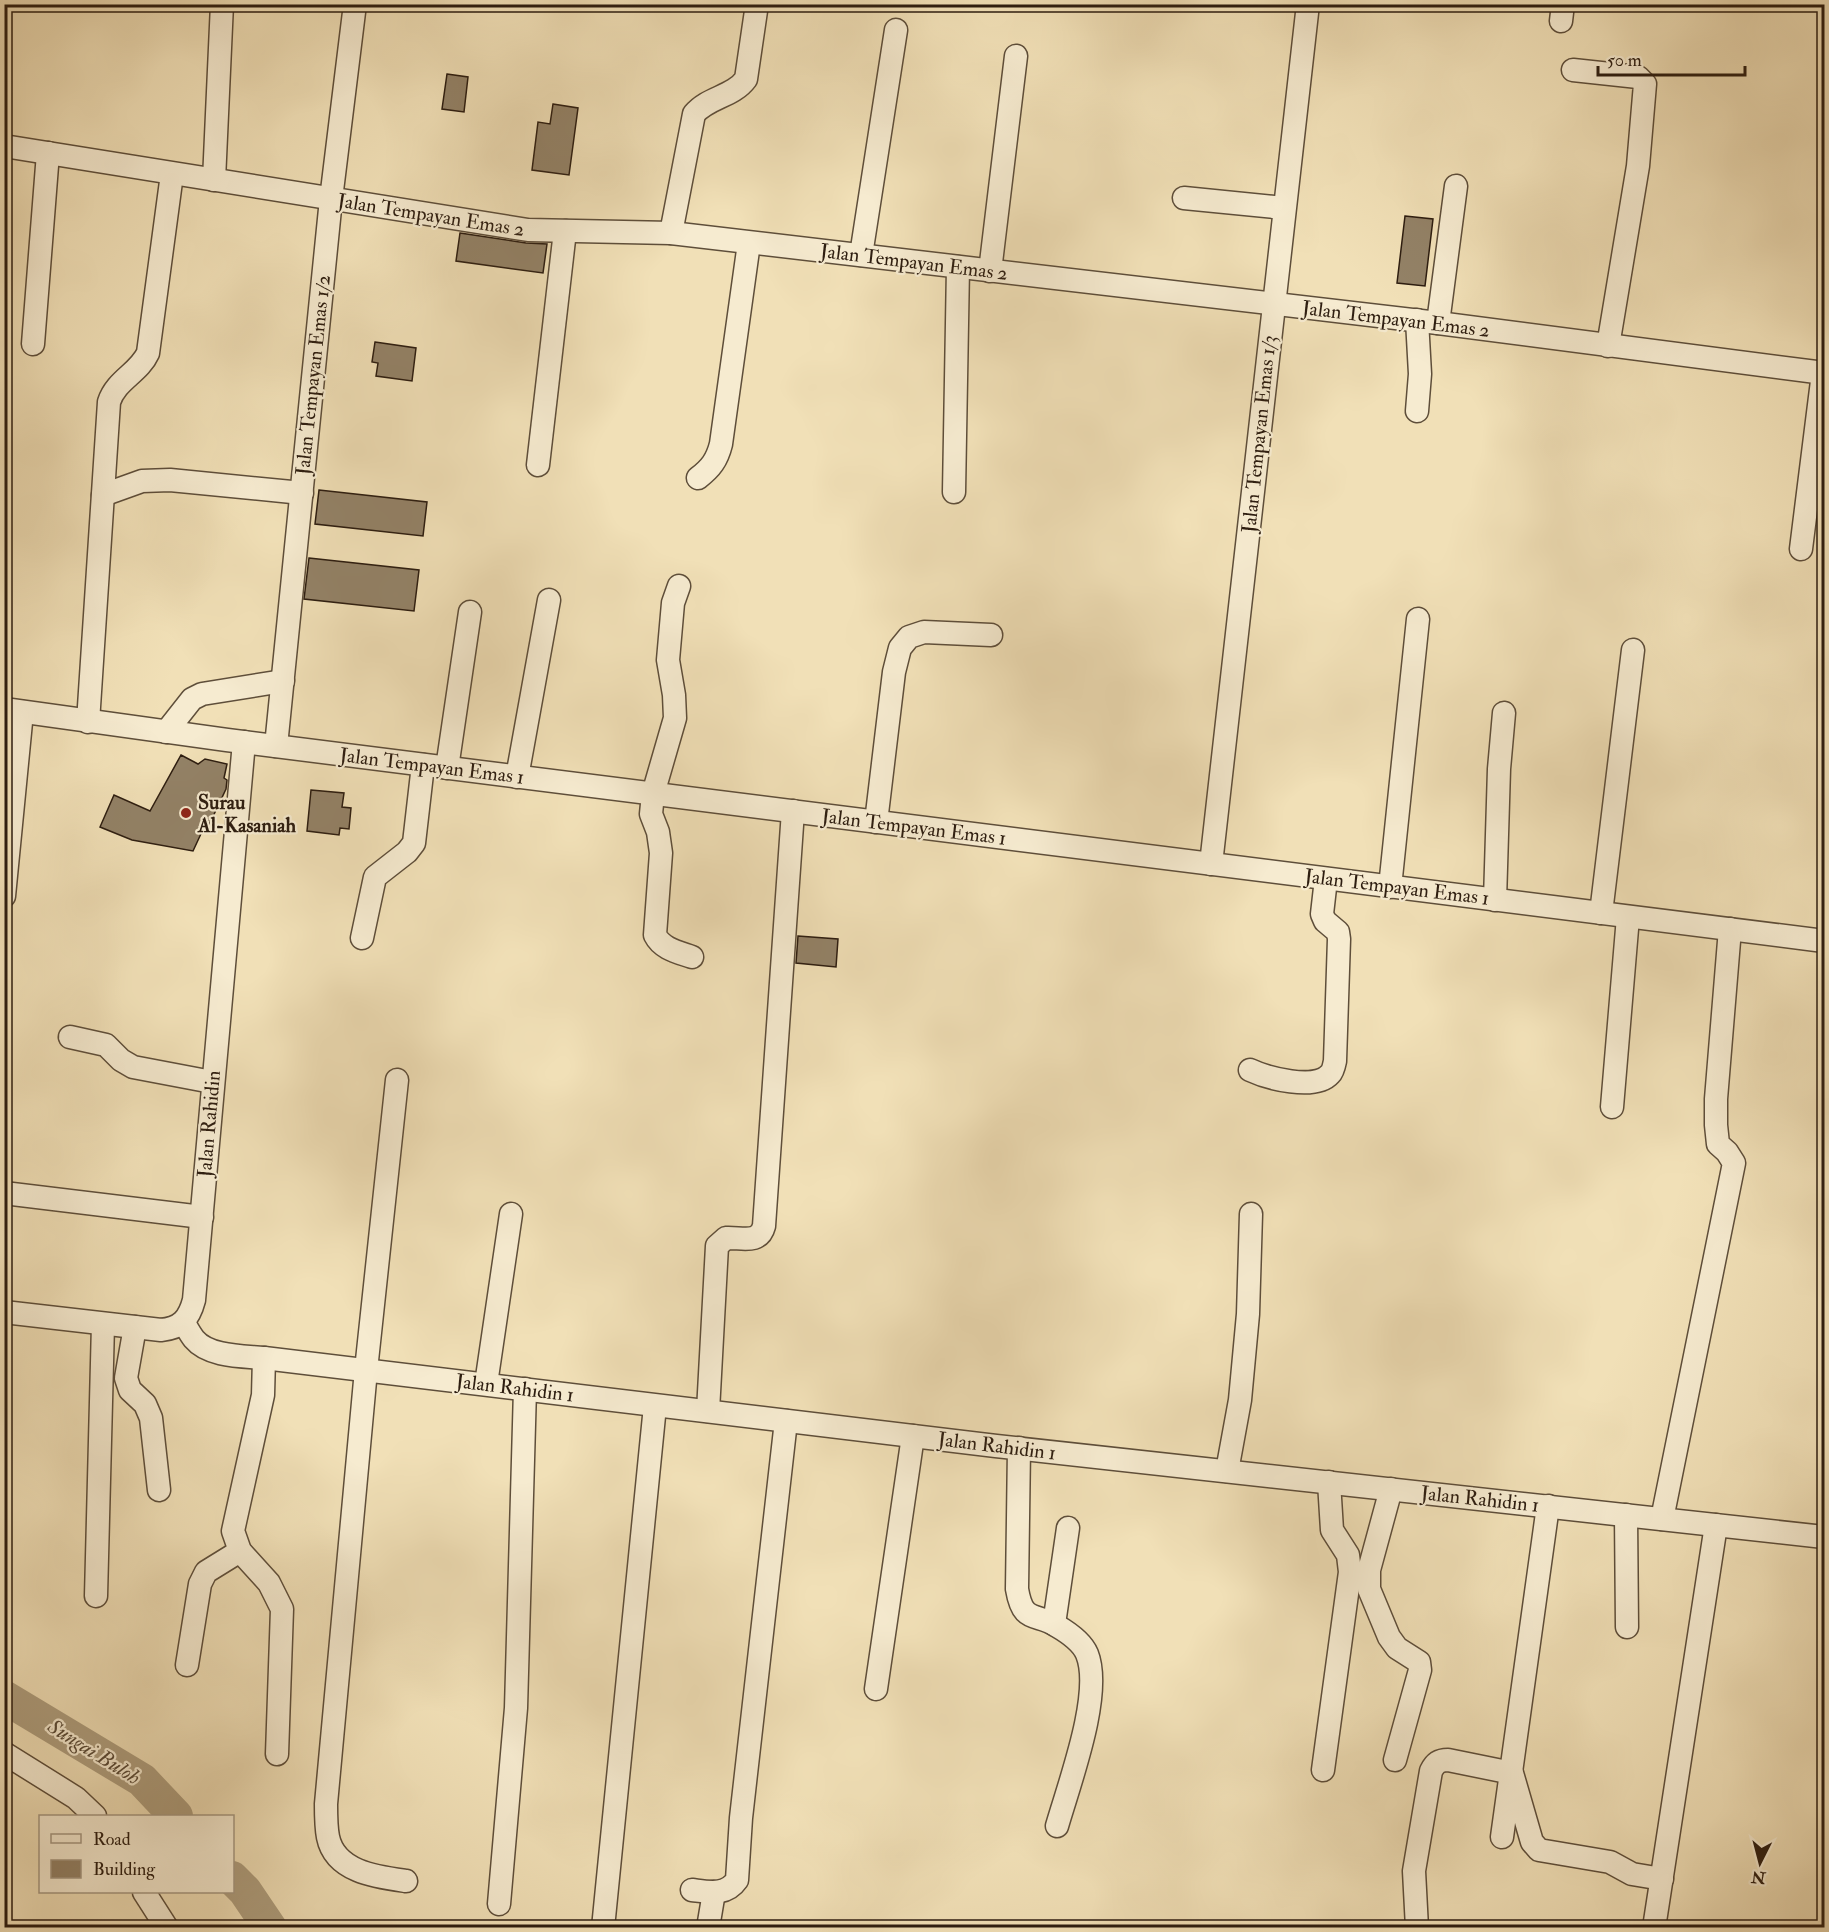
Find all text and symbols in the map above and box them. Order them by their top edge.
scale bar [1598,39,1745,77]
text: 50 m [1607,49,1642,72]
street label: Jalan Tempayan Emas 2 [335,188,526,243]
street label: Jalan Tempayan Emas 2 [818,238,1009,287]
street label: Jalan Tempayan Emas 1/2 [290,274,337,477]
street label: Jalan Tempayan Emas 2 [1300,295,1491,344]
street label: Jalan Tempayan Emas 1/3 [1236,334,1283,535]
street label: Jalan Tempayan Emas 1 [337,742,526,791]
place label: Surau Al-Kasaniah [197,790,296,838]
street label: Jalan Tempayan Emas 1 [819,803,1008,852]
marker: Surau Al-Kasaniah [179,806,193,820]
street label: Jalan Tempayan Emas 1 [1302,863,1491,912]
street label: Jalan Rahidin [192,1069,226,1180]
street label: Jalan Rahidin 1 [454,1368,576,1408]
street label: Jalan Rahidin 1 [936,1426,1058,1466]
street label: Jalan Rahidin 1 [1419,1480,1540,1518]
water label: Sungai Buloh [42,1712,145,1791]
legend [39,1815,234,1893]
text: Road [93,1828,131,1851]
north arrow [1730,1833,1790,1893]
text: Building [93,1858,156,1881]
text: N [1750,1866,1768,1888]

